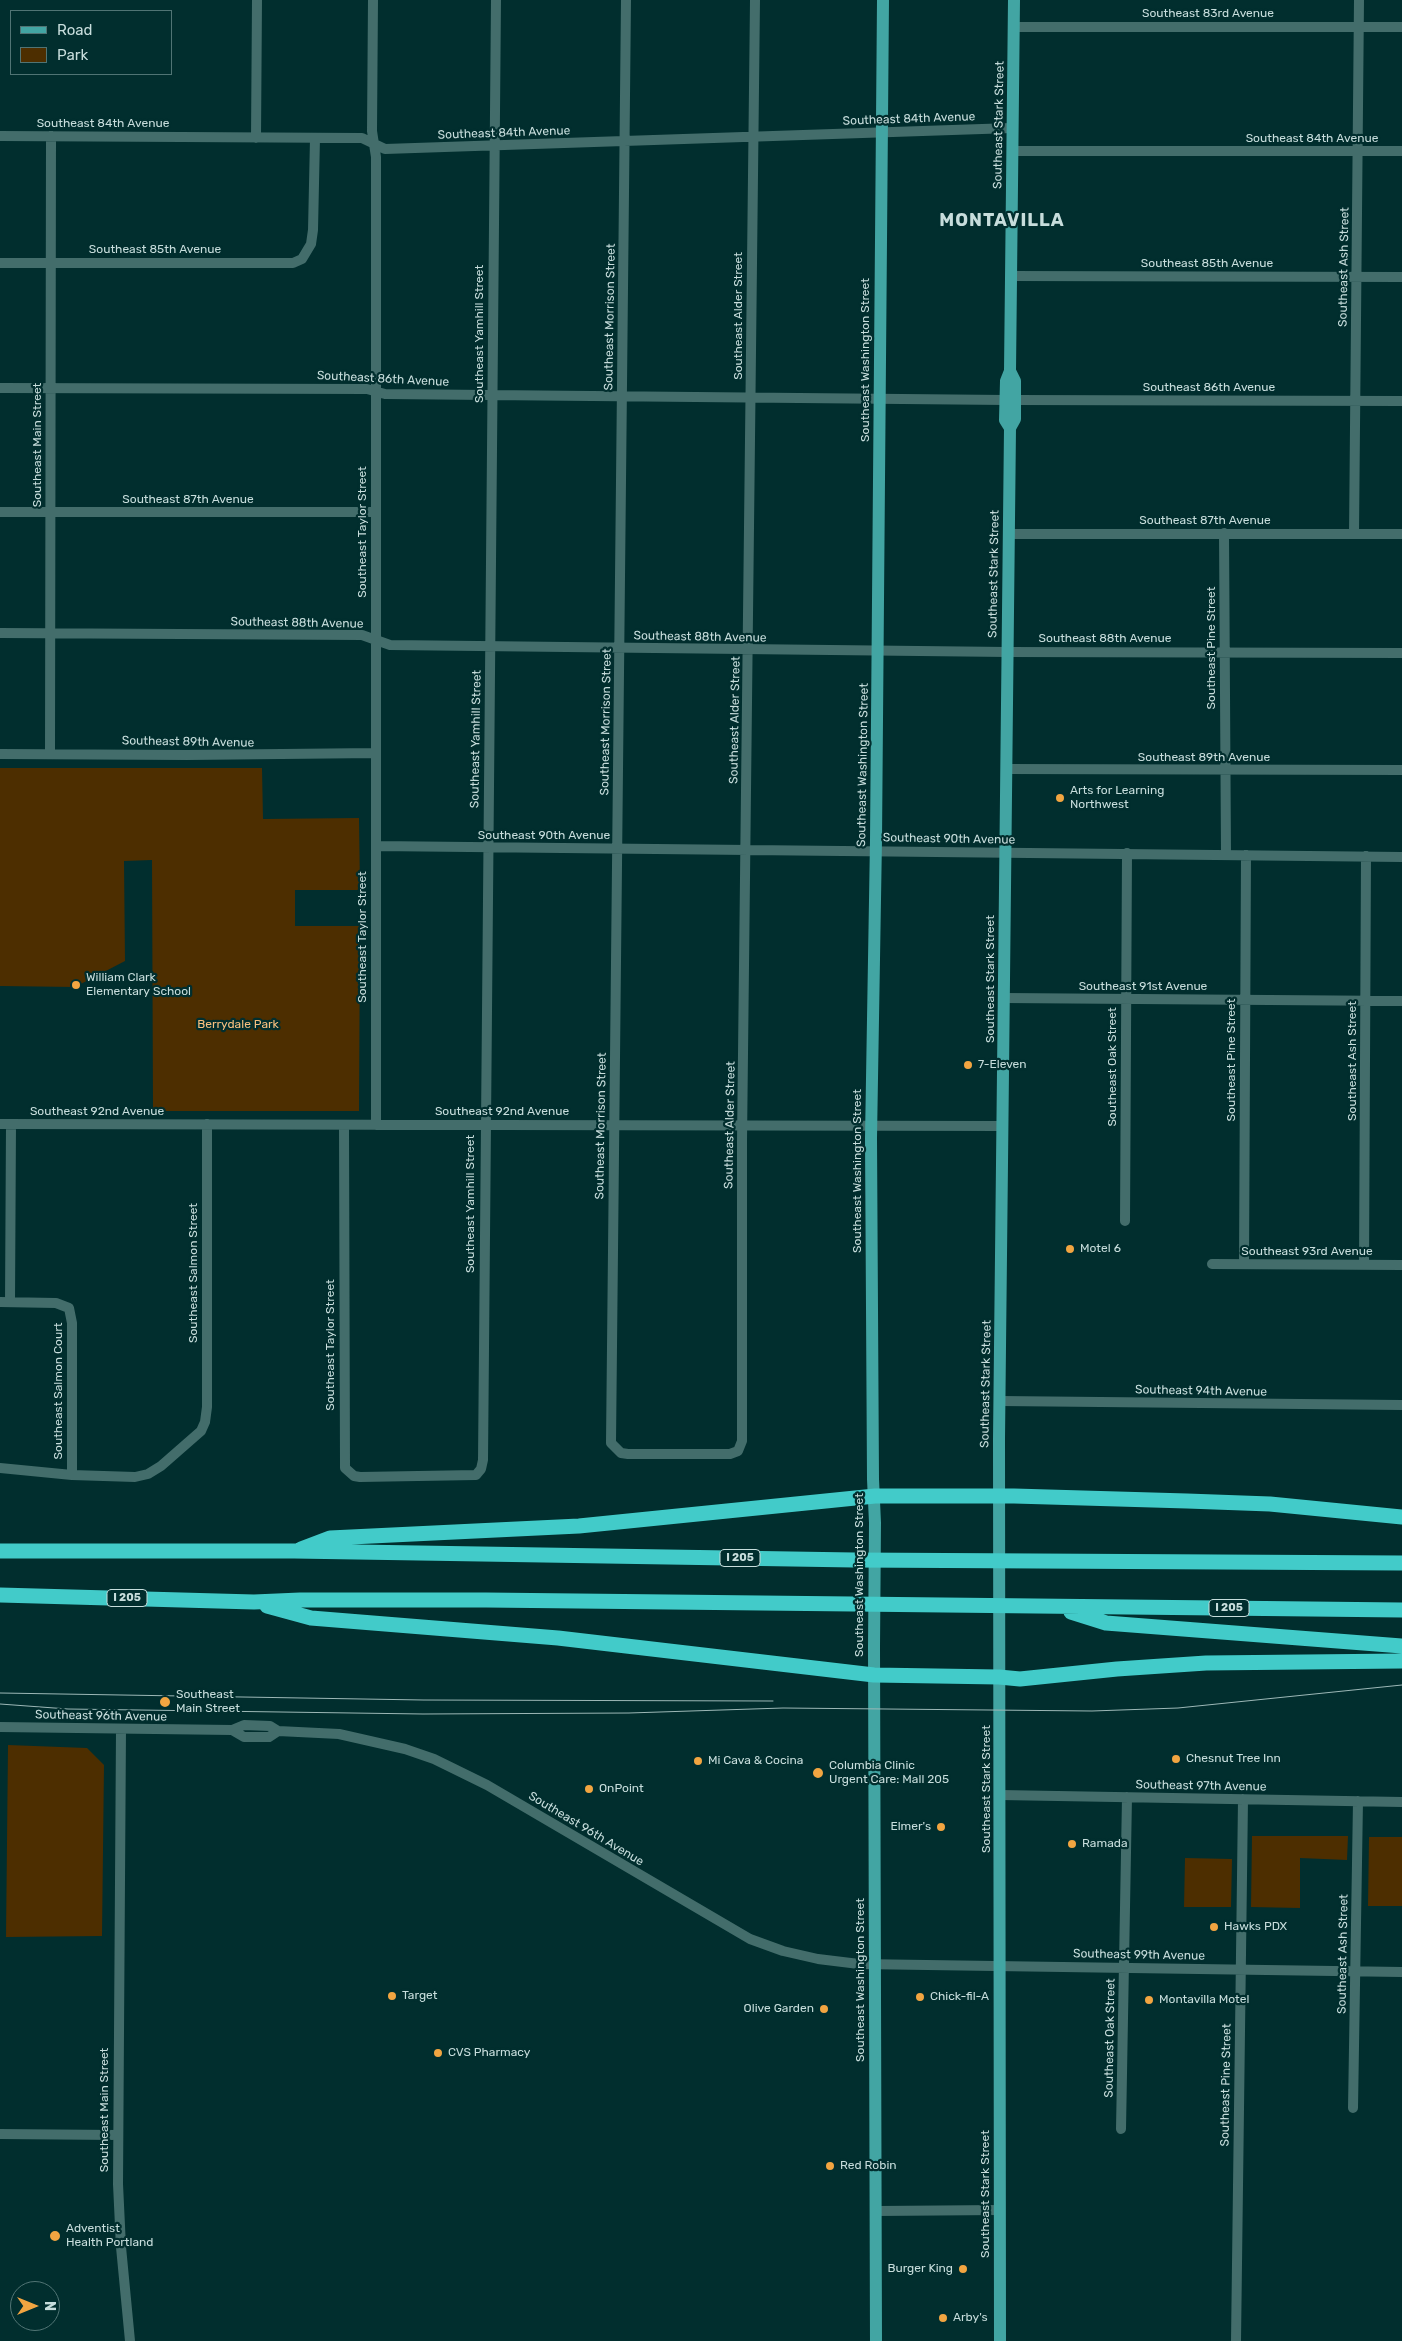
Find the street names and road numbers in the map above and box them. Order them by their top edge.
street label: Southeast 83rd Avenue [1142,7,1274,21]
street label: Southeast Stark Street [991,61,1007,189]
street label: Southeast 84th Avenue [842,109,976,129]
street label: Southeast 84th Avenue [37,117,169,131]
street label: Southeast 84th Avenue [437,123,571,143]
street label: Southeast 84th Avenue [1246,132,1378,146]
street label: Southeast Ash Street [1336,207,1352,327]
street label: Southeast 85th Avenue [89,243,221,257]
street label: Southeast Morrison Street [602,243,618,391]
street label: Southeast Alder Street [732,252,746,380]
street label: Southeast 85th Avenue [1141,257,1273,271]
street label: Southeast Yamhill Street [473,265,487,403]
street label: Southeast Washington Street [859,278,873,442]
street label: Southeast 86th Avenue [316,368,450,390]
street label: Southeast 86th Avenue [1143,381,1275,395]
street label: Southeast Main Street [31,383,45,507]
street label: Southeast Taylor Street [356,466,370,598]
street label: Southeast 87th Avenue [122,493,254,507]
street label: Southeast Stark Street [986,510,1002,638]
street label: Southeast 87th Avenue [1139,514,1271,528]
street label: Southeast Pine Street [1205,587,1219,709]
street label: Southeast 88th Avenue [230,615,364,631]
street label: Southeast 88th Avenue [633,629,767,645]
street label: Southeast 88th Avenue [1039,632,1171,646]
street label: Southeast Morrison Street [598,648,614,796]
street label: Southeast Alder Street [727,656,743,784]
street label: Southeast Yamhill Street [468,670,484,808]
street label: Southeast Washington Street [854,683,872,847]
street label: Southeast 89th Avenue [122,734,254,750]
street label: Southeast 89th Avenue [1138,751,1270,765]
street label: Southeast 90th Avenue [478,829,610,843]
street label: Southeast 90th Avenue [883,831,1015,847]
street label: Southeast Taylor Street [356,871,370,1003]
street label: Southeast Stark Street [984,915,998,1043]
street label: Southeast 91st Avenue [1079,980,1207,994]
street label: Southeast Pine Street [1225,999,1239,1121]
street label: Southeast Ash Street [1346,1001,1360,1121]
street label: Southeast Oak Street [1106,1007,1120,1127]
street label: Southeast Morrison Street [593,1052,609,1200]
street label: Southeast Alder Street [722,1061,738,1189]
street label: Southeast Washington Street [851,1089,865,1253]
street label: Southeast 92nd Avenue [30,1105,164,1119]
street label: Southeast 92nd Avenue [435,1105,569,1119]
street label: Southeast Yamhill Street [464,1135,478,1273]
street label: Southeast Salmon Street [187,1203,201,1343]
street label: Southeast 93rd Avenue [1241,1245,1373,1259]
street label: Southeast Taylor Street [324,1279,338,1411]
street label: Southeast Stark Street [978,1320,994,1448]
street label: Southeast Salmon Court [52,1323,66,1459]
street label: Southeast 94th Avenue [1135,1383,1267,1399]
street label: Southeast Washington Street [853,1493,867,1657]
road number: I 205 [720,1550,760,1566]
road number: I 205 [107,1590,147,1606]
road number: I 205 [1209,1600,1249,1616]
street label: Southeast 96th Avenue [35,1708,167,1724]
street label: Southeast Stark Street [980,1725,994,1853]
street label: Southeast 97th Avenue [1135,1778,1267,1794]
street label: Southeast 96th Avenue [526,1789,646,1869]
street label: Southeast Ash Street [1335,1894,1351,2014]
street label: Southeast Washington Street [854,1898,868,2062]
street label: Southeast 99th Avenue [1073,1947,1205,1963]
street label: Southeast Oak Street [1102,1978,1118,2098]
street label: Southeast Pine Street [1218,2023,1234,2147]
street label: Southeast Main Street [98,2048,112,2172]
street label: Southeast Stark Street [979,2130,993,2258]

